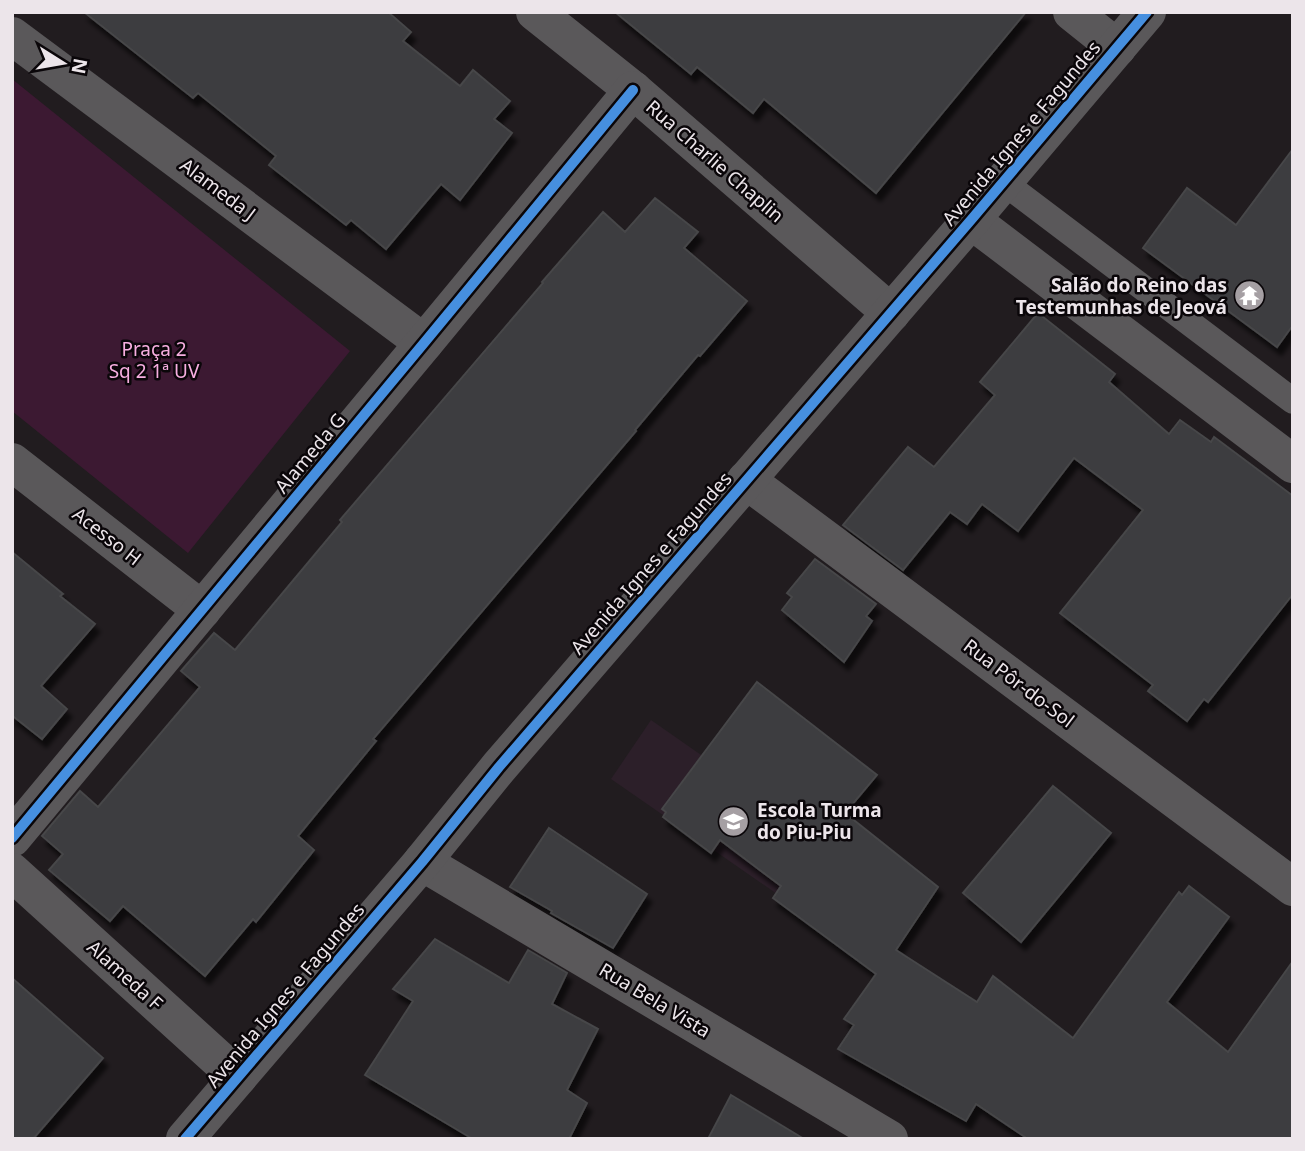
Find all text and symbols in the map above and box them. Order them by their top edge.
north arrow [28,28,98,98]
street label: Avenida Ignes e Fagundes [936,35,1106,231]
text: N [65,56,94,76]
street label: Rua Charlie Chaplin [641,94,789,228]
street label: Alameda J [175,152,261,226]
place label: Salão do Reino das Testemunhas de Jeová [1016,272,1227,320]
temple icon: Salão do Reino das Testemunhas de Jeová [1233,279,1267,313]
park label: Praça 2 Sq 2 1ª UV [109,336,200,384]
street label: Alameda G [269,407,351,499]
street label: Avenida Ignes e Fagundes [564,466,738,660]
street label: Acesso H [67,501,147,571]
street label: Rua Pôr-do-Sol [958,633,1080,733]
place label: Escola Turma do Piu-Piu [757,797,882,845]
school or university icon: Escola Turma do Piu-Piu [717,804,751,838]
street label: Avenida Ignes e Fagundes [200,897,370,1093]
street label: Alameda F [82,934,168,1016]
street label: Rua Bela Vista [594,956,716,1044]

